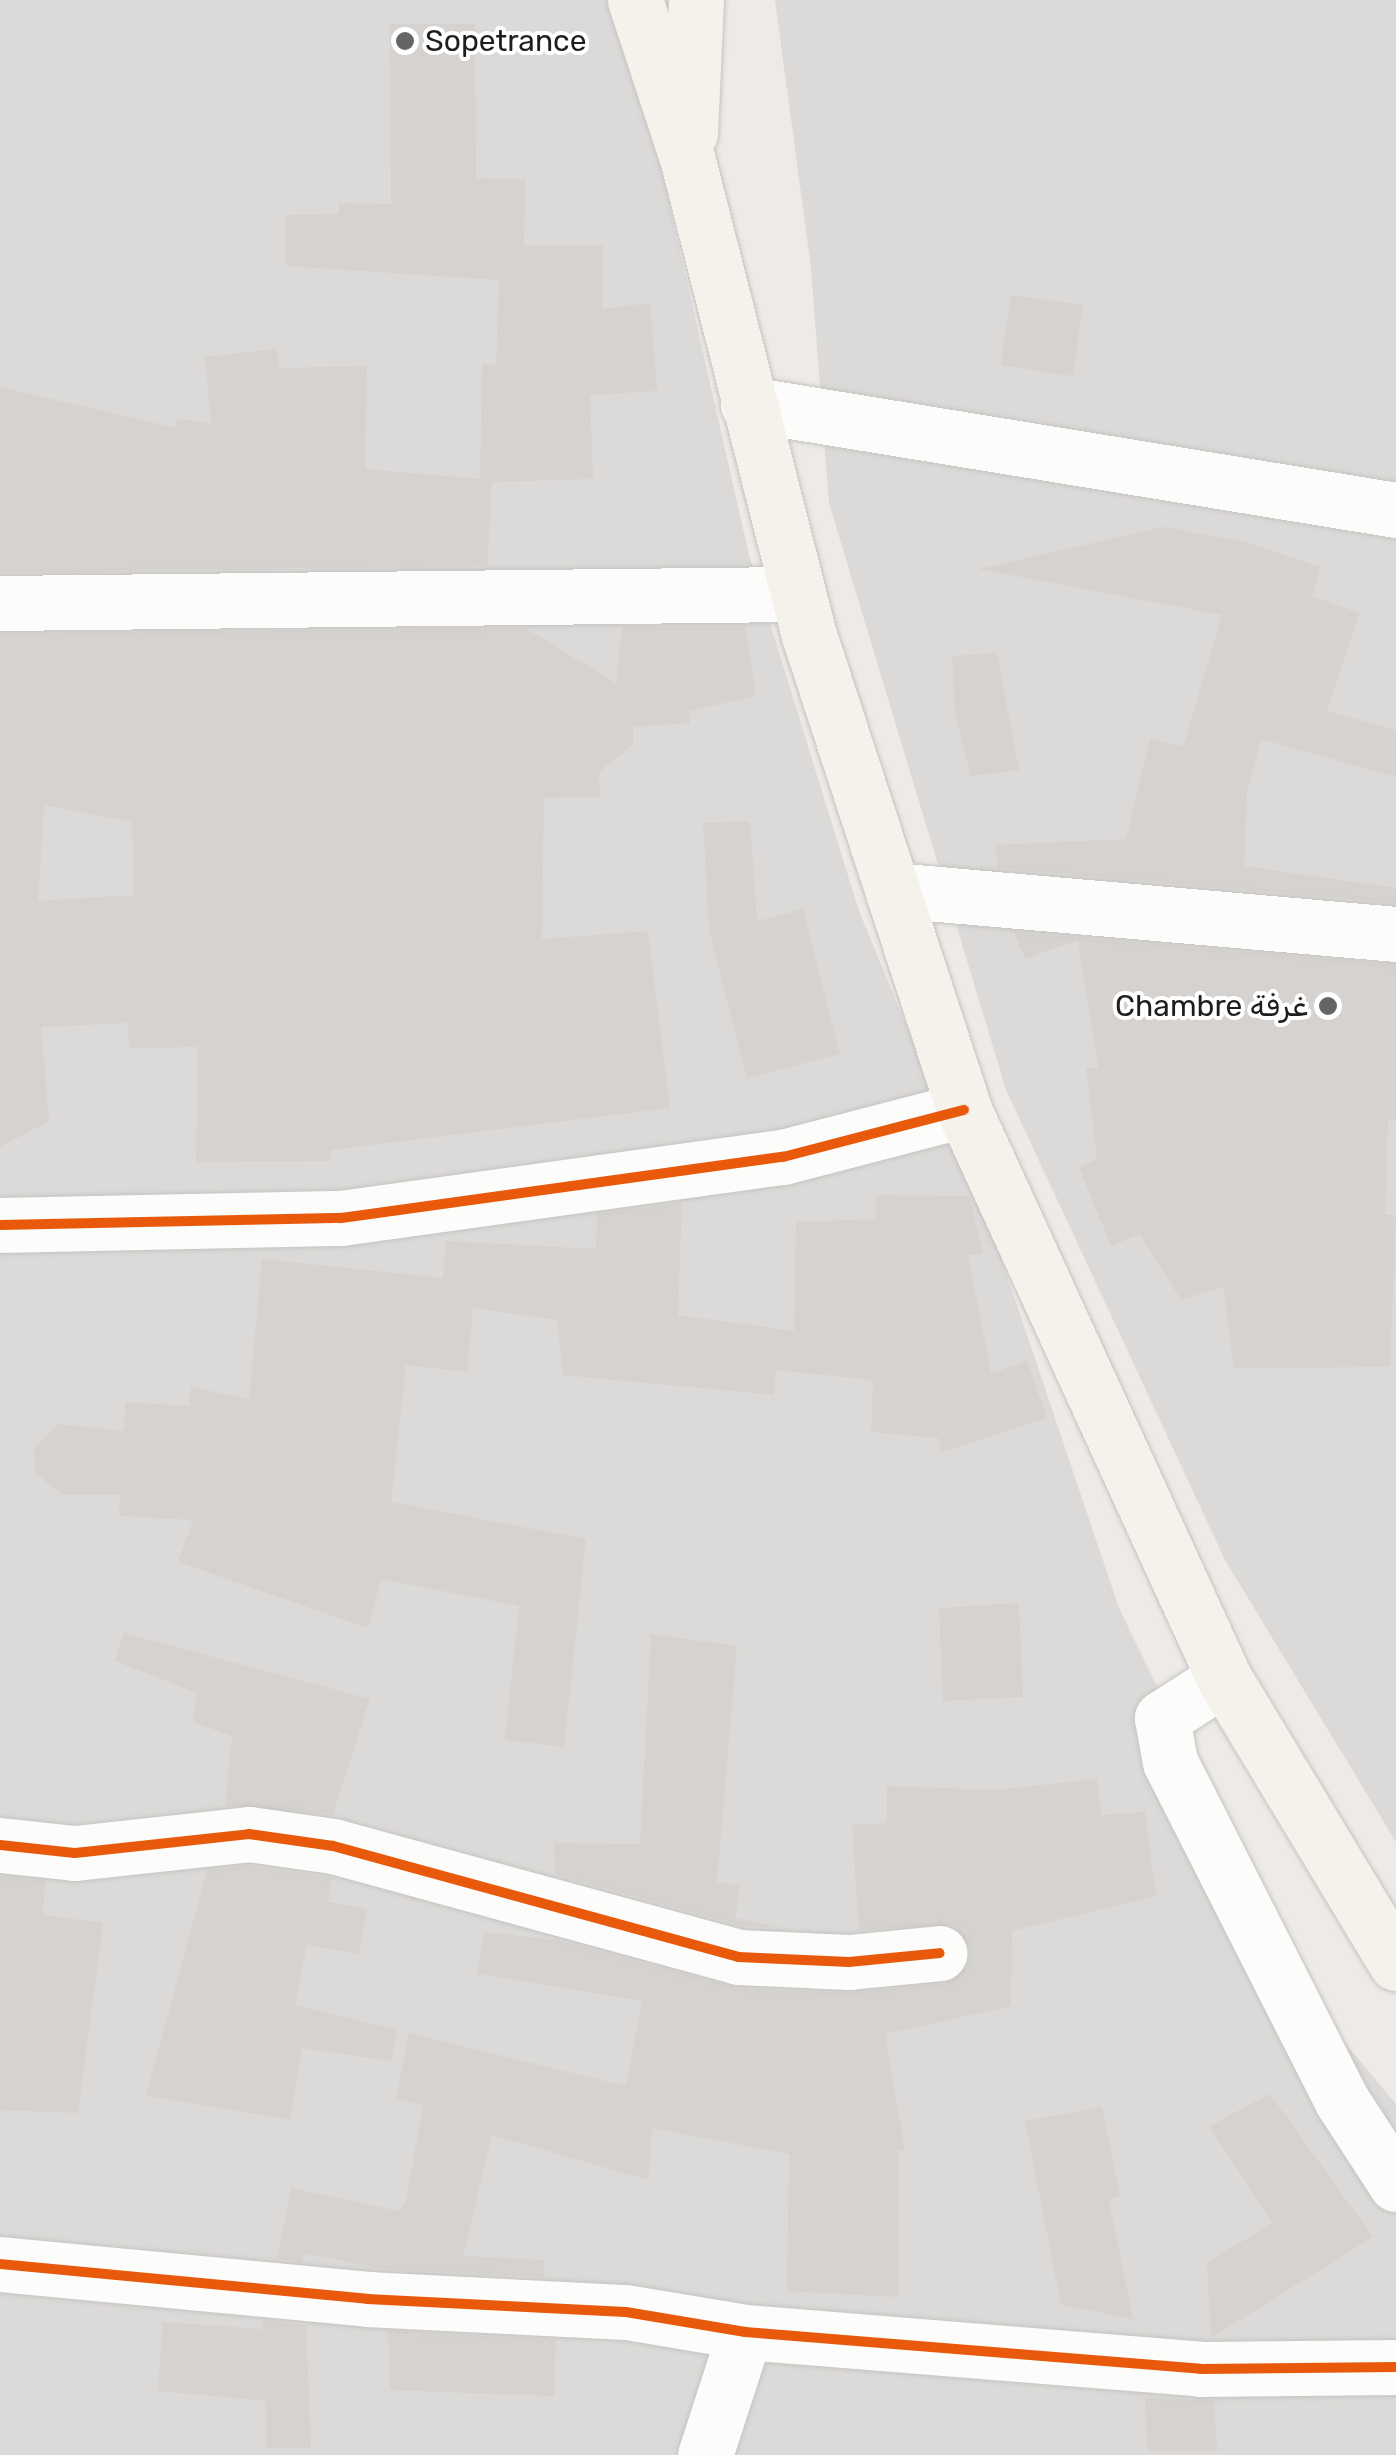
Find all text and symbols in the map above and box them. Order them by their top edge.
place label: Sopetrance [425,23,586,59]
marker: Sopetrance [394,30,416,52]
place label: Chambre غرفة [1115,988,1308,1024]
marker: Chambre غرفة [1317,995,1339,1017]

